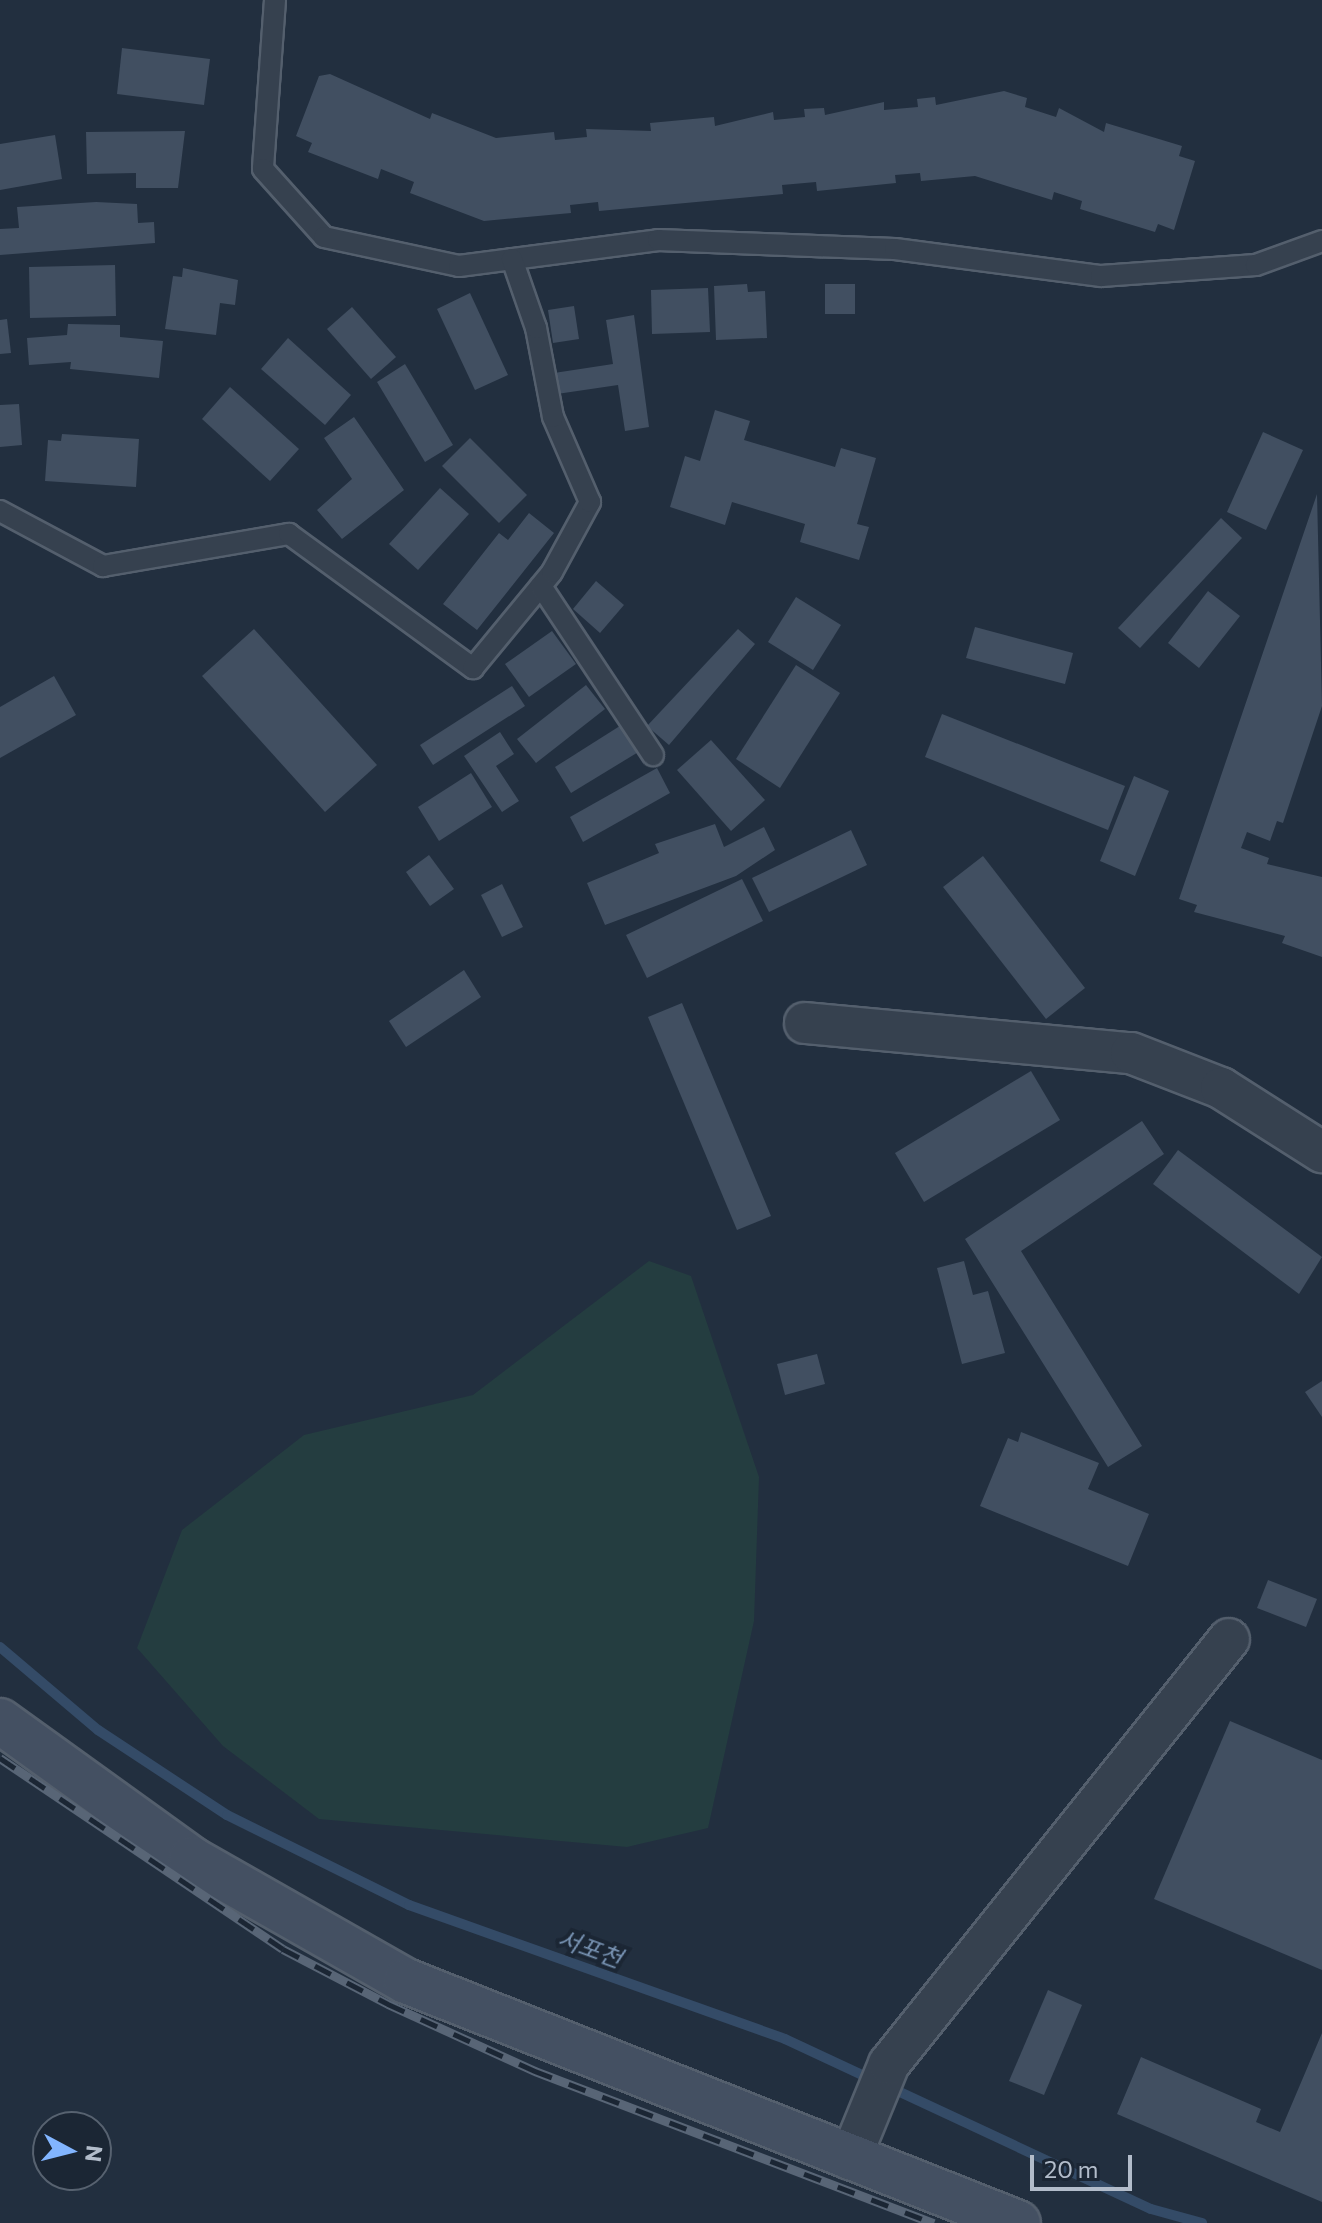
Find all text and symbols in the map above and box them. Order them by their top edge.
water label: 서포천 [554,1923,626,1973]
north arrow [32,2111,112,2191]
scale bar [1034,2139,1136,2189]
text: N [80,2144,109,2164]
text: 20 m [1044,2154,1098,2183]

